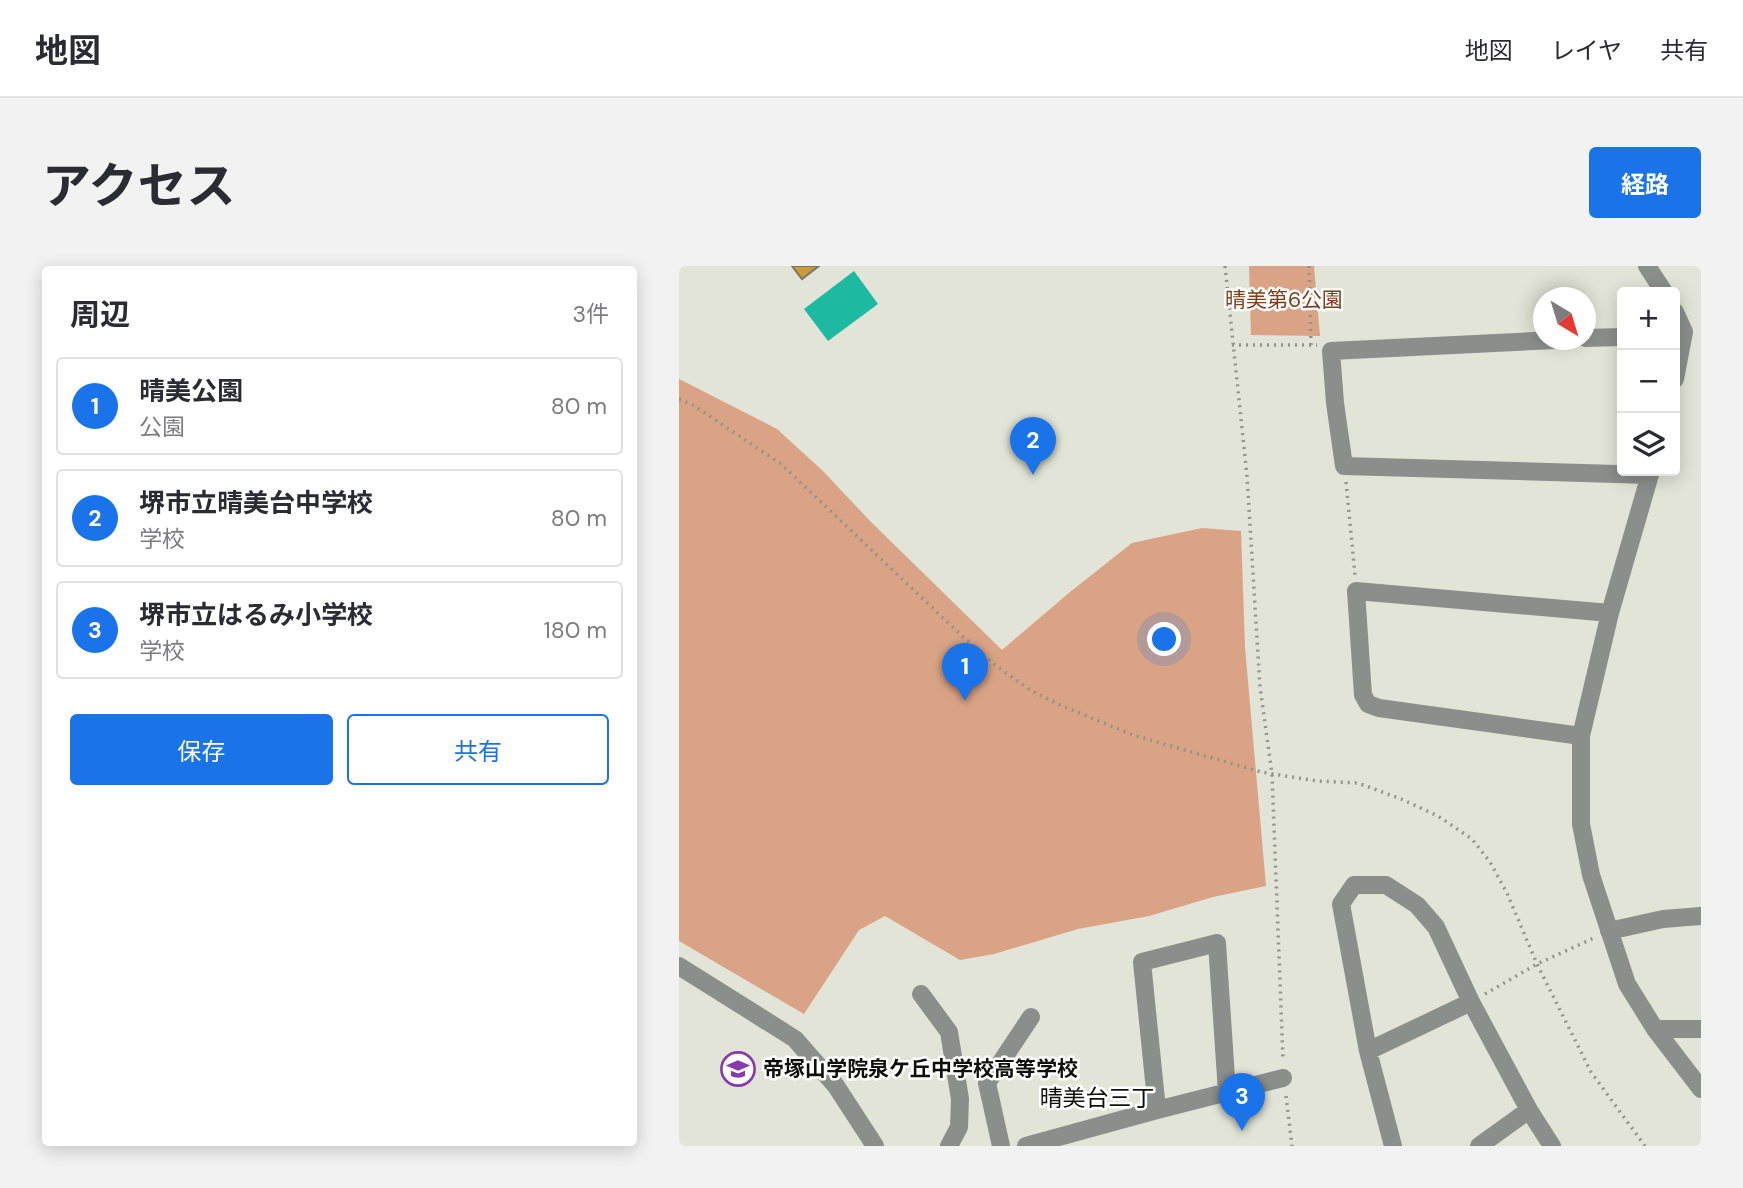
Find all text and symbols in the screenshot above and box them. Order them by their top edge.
text: 地図 [35,29,101,72]
text: 地図 [1465,35,1513,66]
text: レイヤ [1551,35,1622,66]
text: 共有 [1660,35,1708,66]
button: 経路 [1589,147,1701,218]
text: アクセス [42,154,236,218]
park label: 晴美第6公園 [1225,286,1343,314]
north arrow [1533,287,1596,350]
map controls [1617,287,1680,476]
button: + [1617,287,1680,350]
text: 周辺 [70,295,130,334]
text: 3件 [572,299,609,329]
button: − [1617,350,1680,413]
text: 晴美公園 [139,374,243,408]
text: 1 [91,391,99,421]
text: 80 m [551,391,607,421]
text: 公園 [139,412,185,442]
button: layers [1617,413,1680,476]
pin: 2 [1010,417,1056,475]
text: 堺市立晴美台中学校 [139,486,373,520]
text: 2 [88,503,102,533]
text: 80 m [551,503,607,533]
text: 学校 [139,524,185,554]
text: 堺市立はるみ小学校 [139,598,373,632]
text: 3 [88,615,102,645]
text: 180 m [543,615,607,645]
your location [1147,622,1181,656]
text: 学校 [139,636,185,666]
pin: 1 [942,643,988,701]
button: 保存 [70,714,333,785]
button: 共有 [347,714,609,785]
school or university icon: 帝塚山学院泉ケ丘中学校高等学校 [719,1050,757,1088]
place label: 帝塚山学院泉ケ丘中学校高等学校 [763,1055,1078,1083]
pin: 3 [1219,1073,1265,1131]
district label: 晴美台三丁 [1040,1083,1155,1113]

